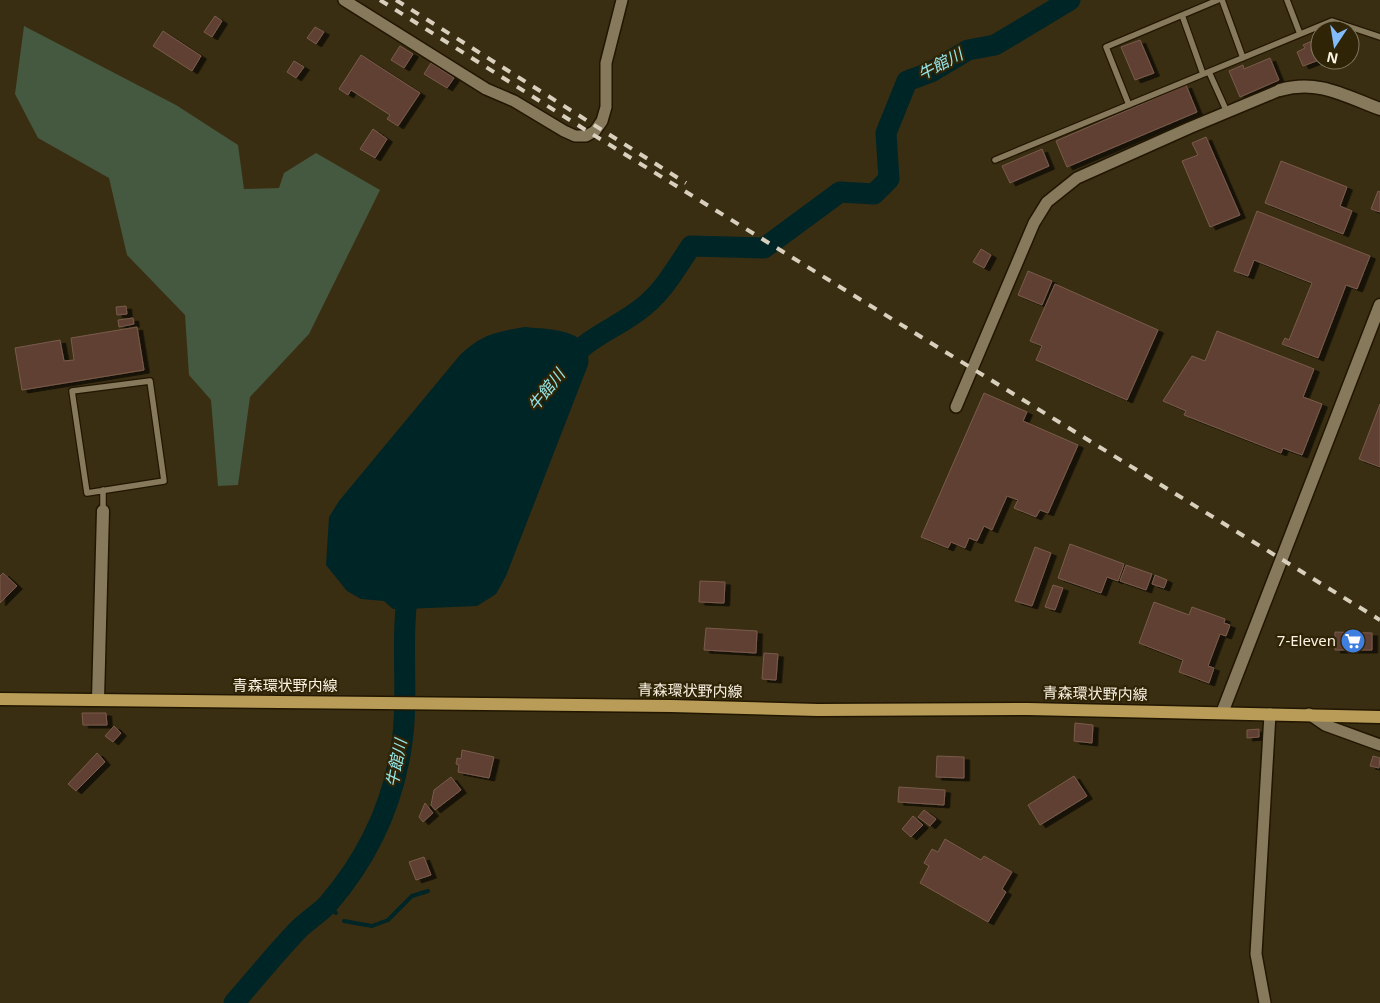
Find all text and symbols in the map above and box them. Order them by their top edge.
north arrow [1310,20,1360,70]
water label: 牛館川 [914,42,968,85]
text: N [1325,48,1340,69]
water label: 牛館川 [523,363,571,416]
supermarket icon: 7-Eleven [1340,628,1366,654]
place label: 7-Eleven [1277,630,1336,650]
street label: 青森環状野内線 [232,675,338,695]
street label: 青森環状野内線 [637,679,743,701]
street label: 青森環状野内線 [1042,682,1148,704]
water label: 牛館川 [381,735,412,789]

